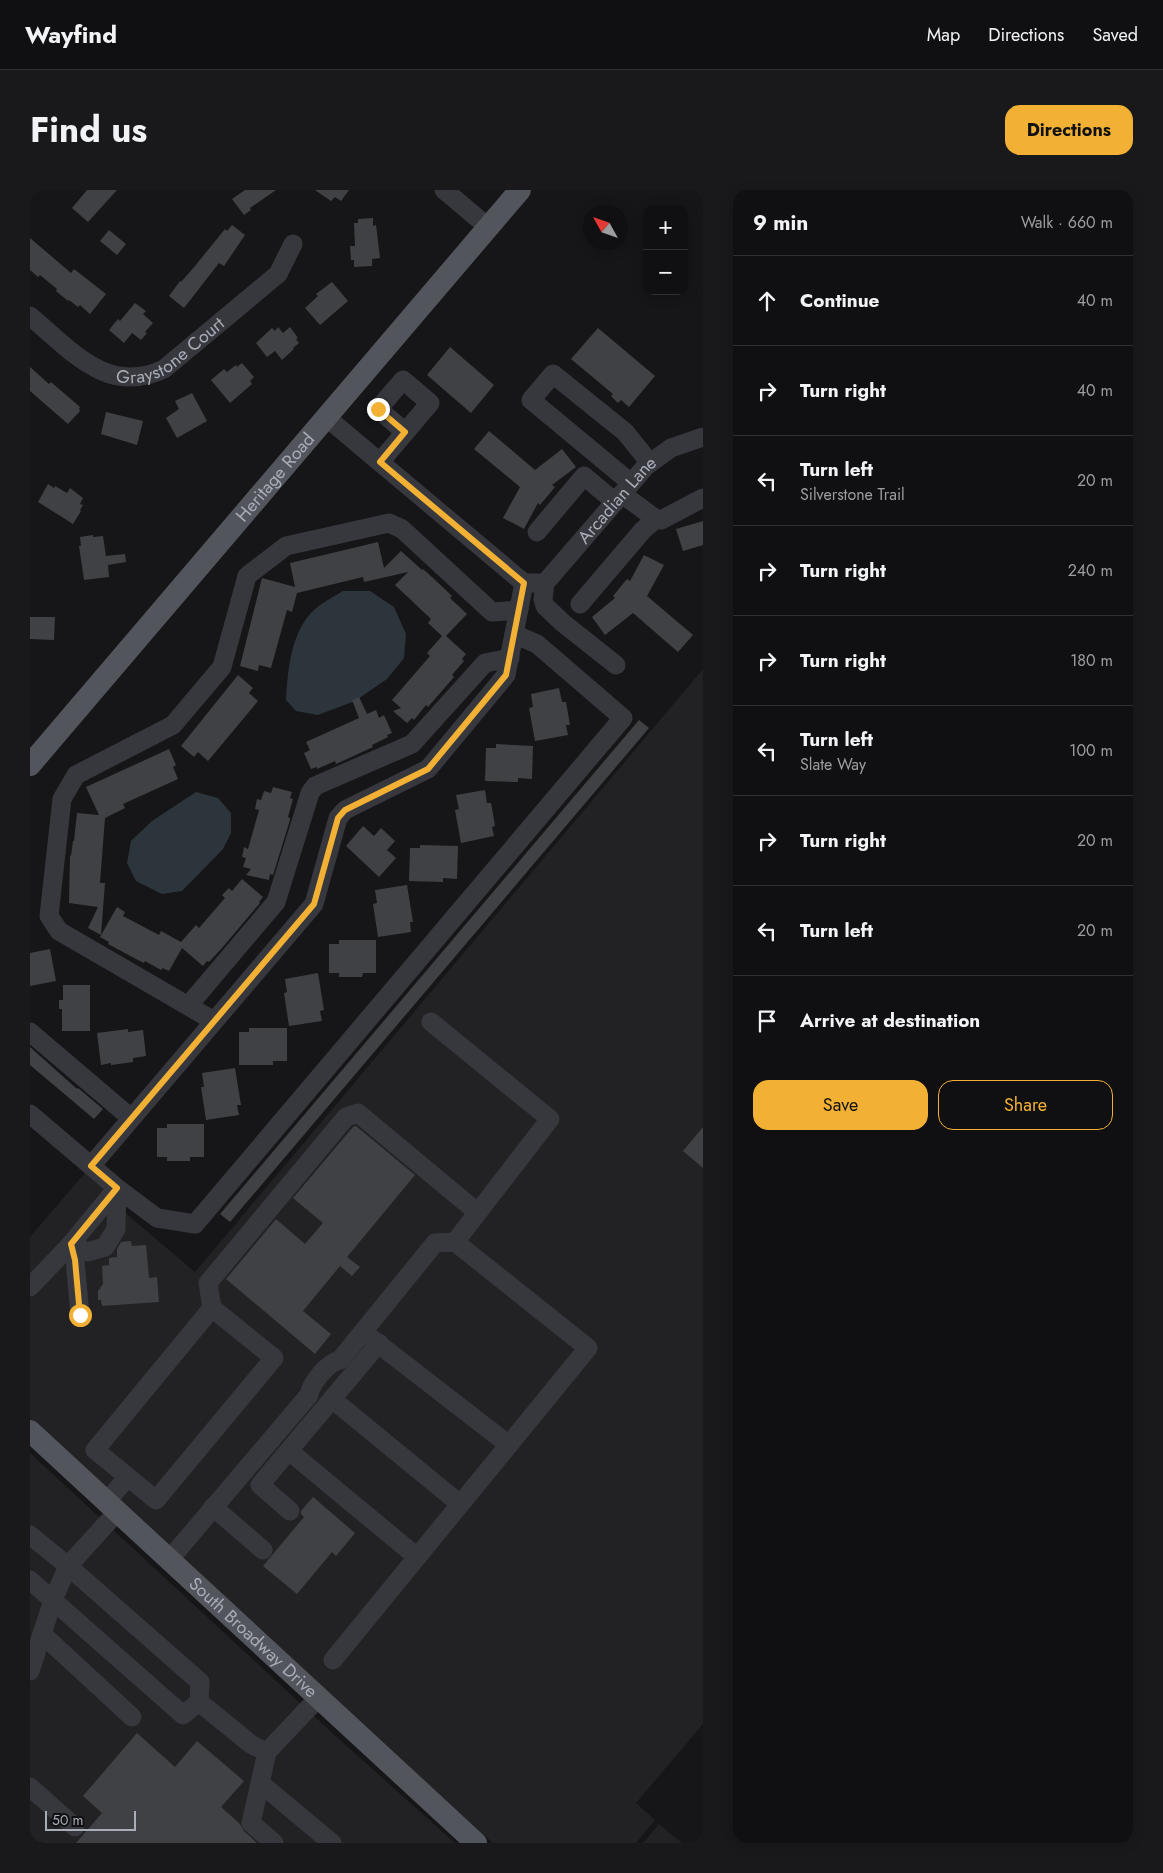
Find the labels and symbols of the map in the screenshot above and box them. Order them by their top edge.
north arrow [583,205,628,250]
street label: Graystone Court [115,310,231,390]
route end [367,398,390,421]
street label: Heritage Road [230,427,321,528]
street label: Arcadian Lane [571,450,662,550]
route start [69,1304,92,1327]
street label: South Broadway Drive [183,1571,324,1704]
scale bar [45,1808,136,1831]

